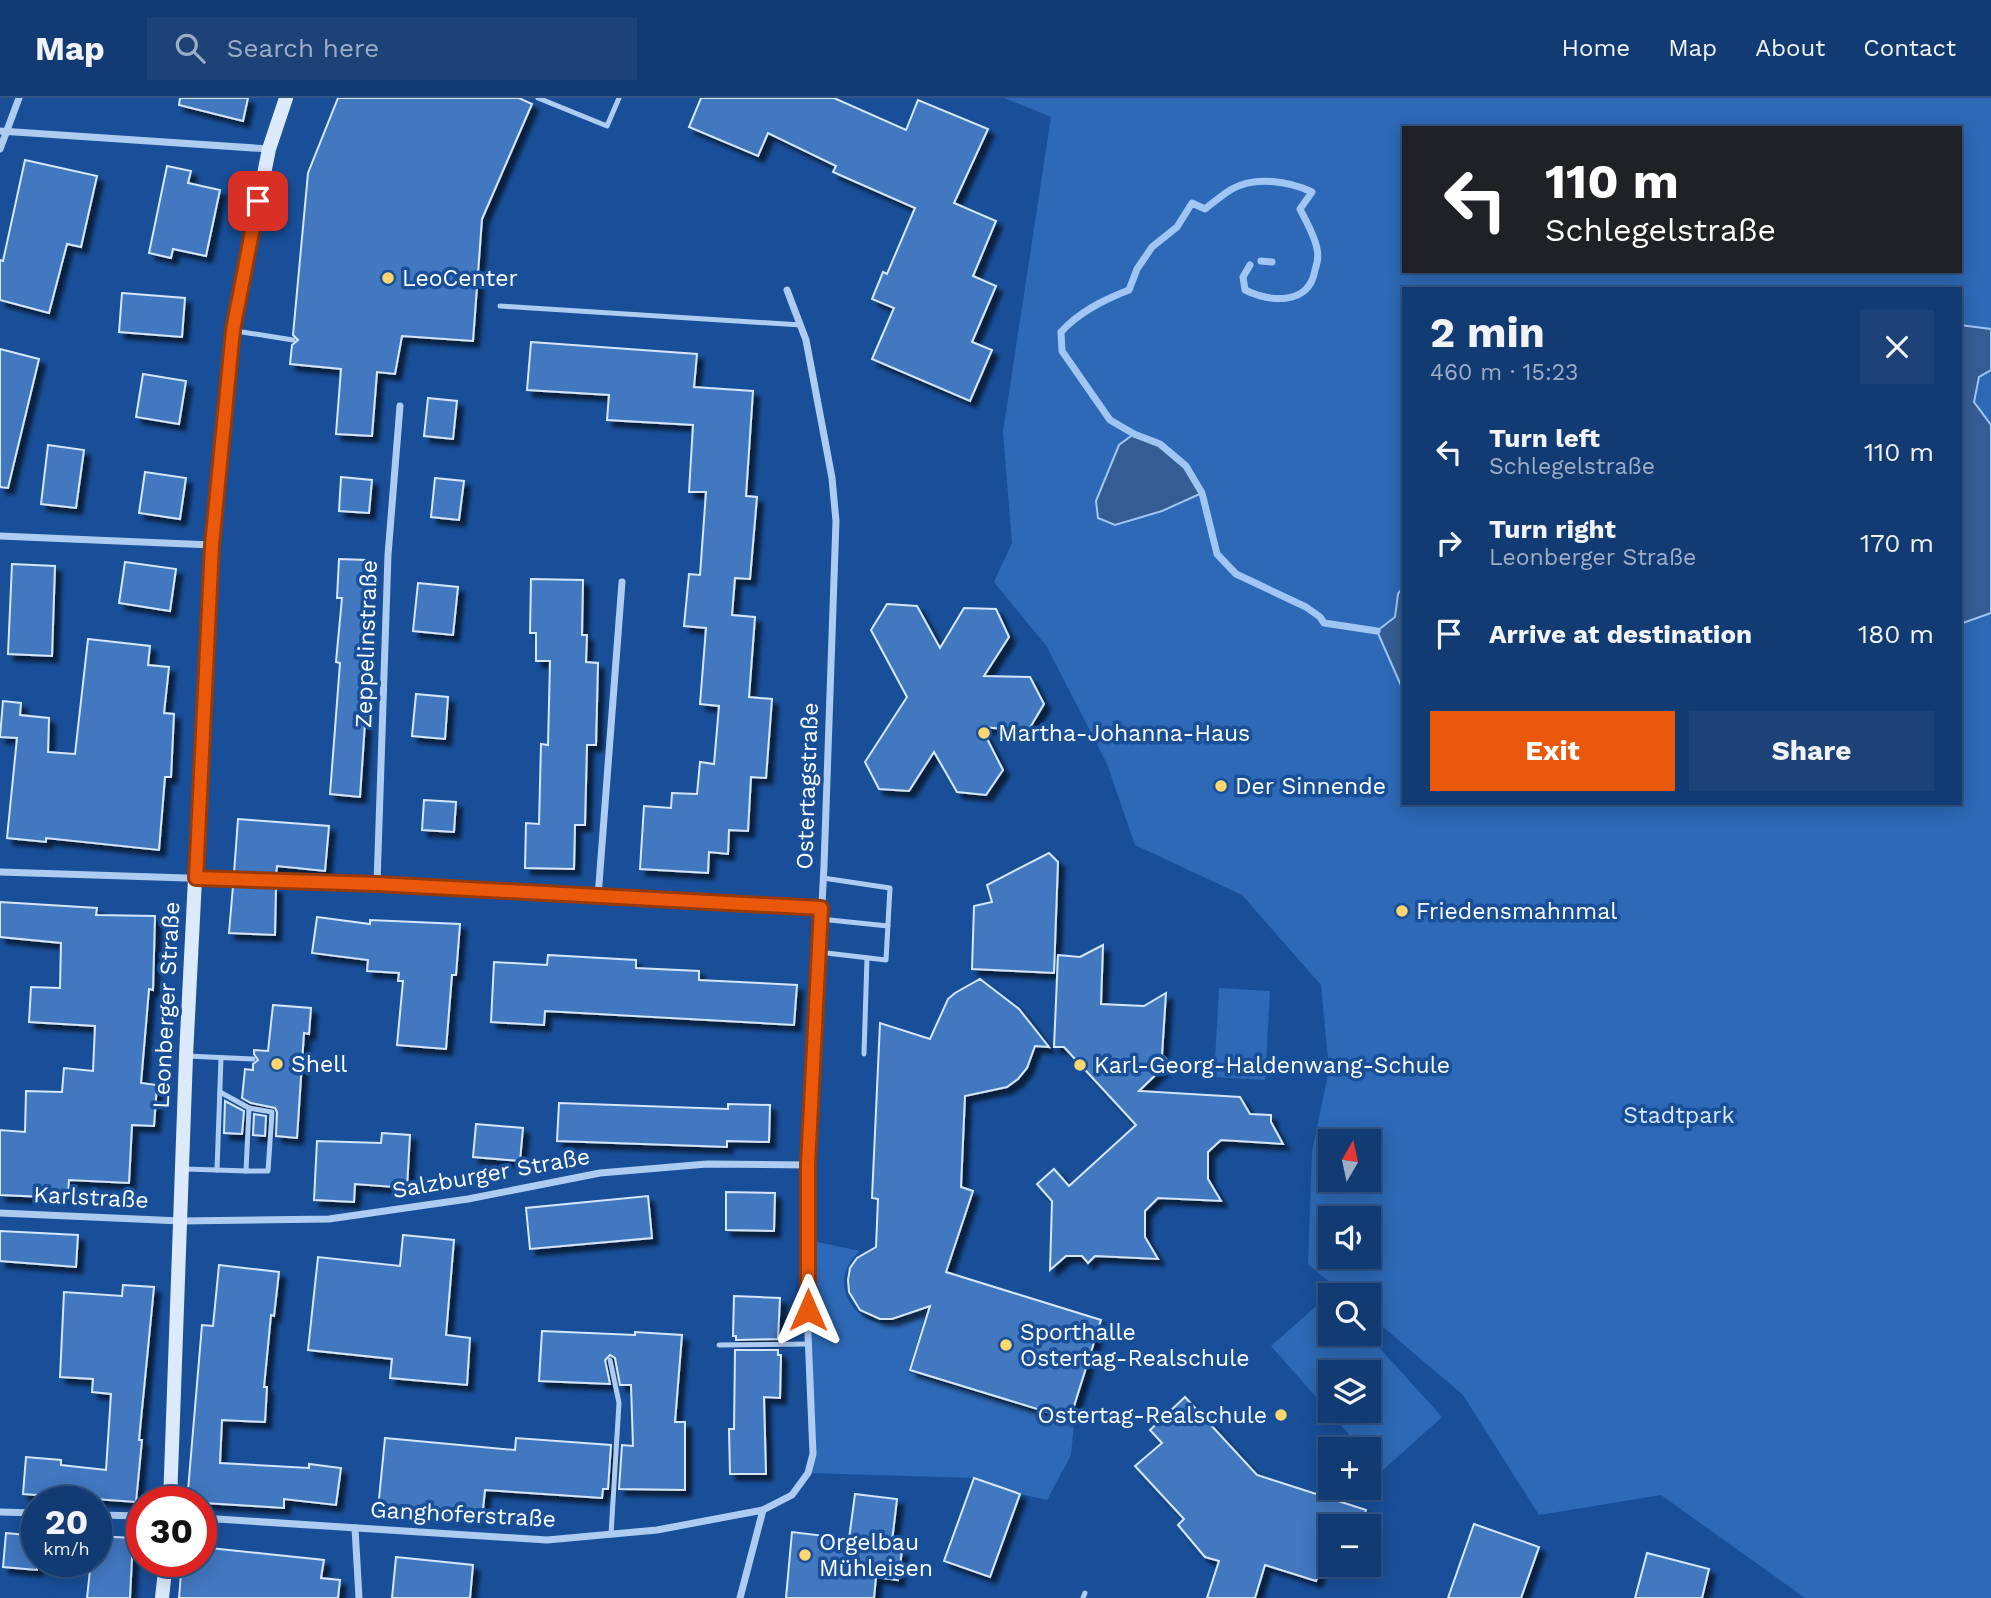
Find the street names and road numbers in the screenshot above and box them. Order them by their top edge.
street label: Zeppelinstraße [350,560,383,728]
street label: Ostertagstraße [791,702,824,870]
street label: Leonberger Straße [148,901,185,1109]
street label: Salzburger Straße [390,1143,592,1204]
street label: Karlstraße [33,1181,149,1214]
street label: Ganghoferstraße [369,1496,557,1533]

